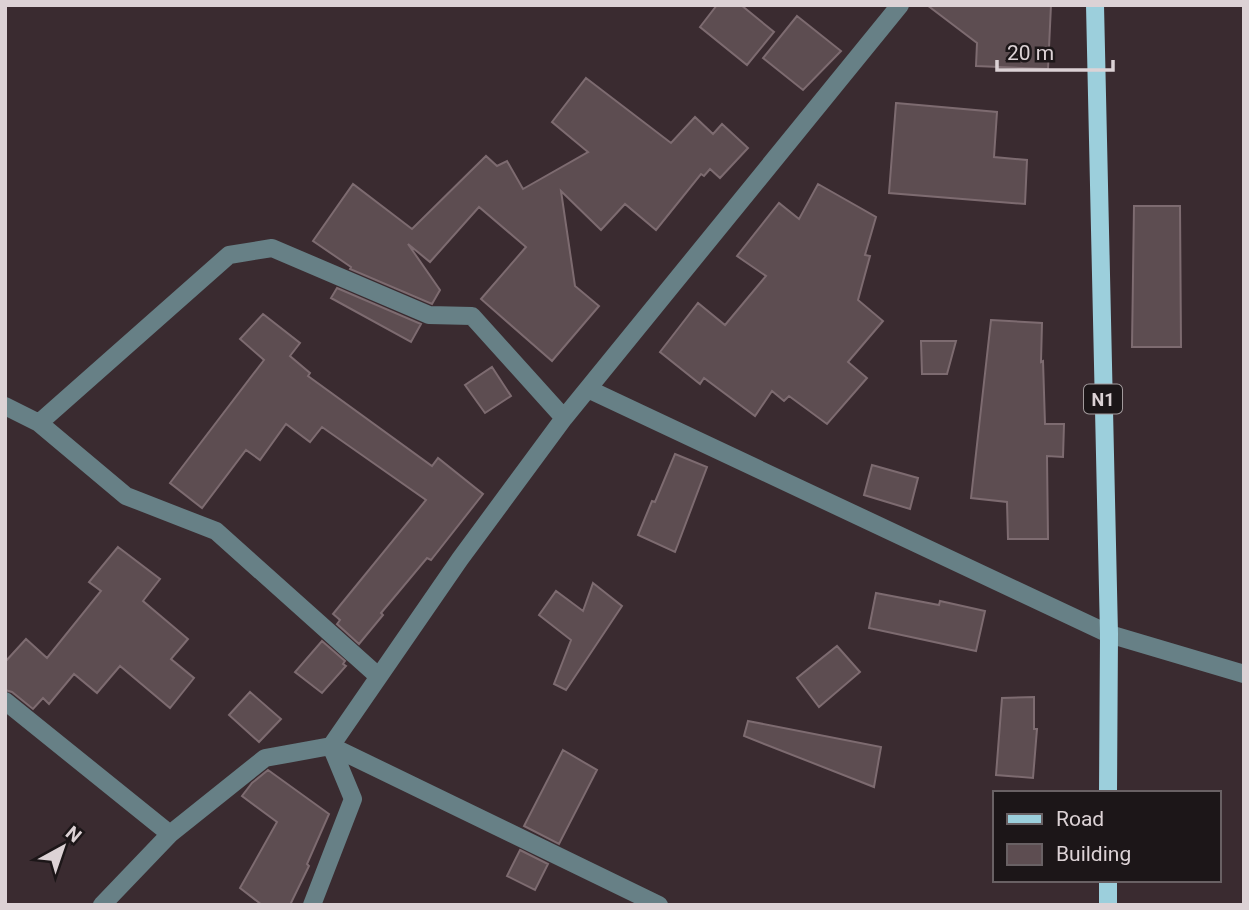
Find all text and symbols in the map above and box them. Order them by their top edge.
scale bar [997,28,1112,72]
text: 20 m [1007,41,1054,65]
road number: N1 [1084,384,1122,414]
legend [993,791,1221,882]
text: Road [1056,807,1104,831]
north arrow [28,812,98,882]
text: N [61,821,86,847]
text: Building [1056,842,1131,866]

